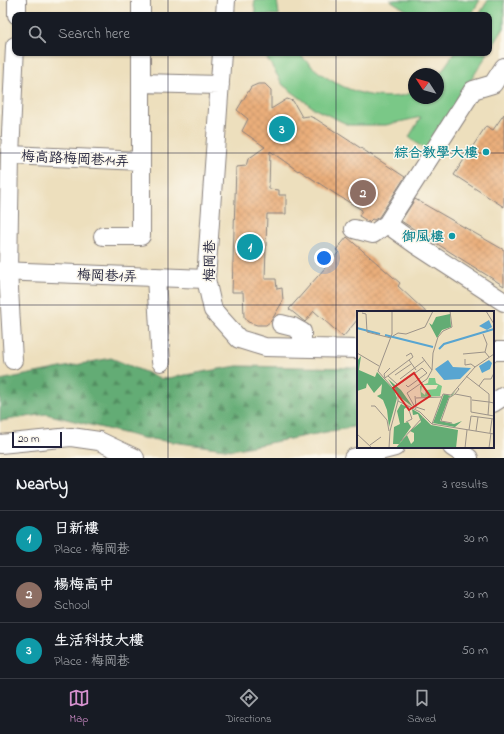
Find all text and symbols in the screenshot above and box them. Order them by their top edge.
search box [12,12,492,56]
icon: search [26,23,48,45]
text: Search here [58,23,130,45]
north arrow [408,68,444,104]
pin: 3 [269,114,295,144]
place label: 綜合教學大樓 [394,143,478,164]
street label: 梅高路梅岡巷14弄 [20,146,130,173]
marker: 綜合教學大樓 [481,147,491,157]
pin: 2 [350,178,376,208]
place label: 御風樓 [402,227,444,248]
marker: 御風樓 [447,231,457,241]
pin: 1 [237,232,263,262]
street label: 梅岡巷 [200,239,221,282]
your location [314,248,334,268]
street label: 梅岡巷1弄 [76,265,138,288]
inset map [357,311,494,448]
scale bar [12,430,62,449]
text: 20 m [18,431,40,447]
text: Nearby [16,472,68,497]
text: 3 results [442,475,488,494]
text: 日新樓 [54,518,99,540]
text: 1 [27,529,31,548]
text: 30 m [464,529,488,548]
text: Place · 梅岡巷 [54,540,130,559]
text: 楊梅高中 [54,574,114,596]
text: 2 [26,585,32,604]
text: 30 m [464,585,488,604]
text: School [54,596,90,615]
text: 生活科技大樓 [54,630,144,652]
text: 3 [26,641,32,660]
text: 50 m [462,641,488,660]
text: Place · 梅岡巷 [54,652,130,671]
tab: Map [68,687,90,727]
tab: Directions [226,687,271,727]
tab: Saved [407,687,436,727]

